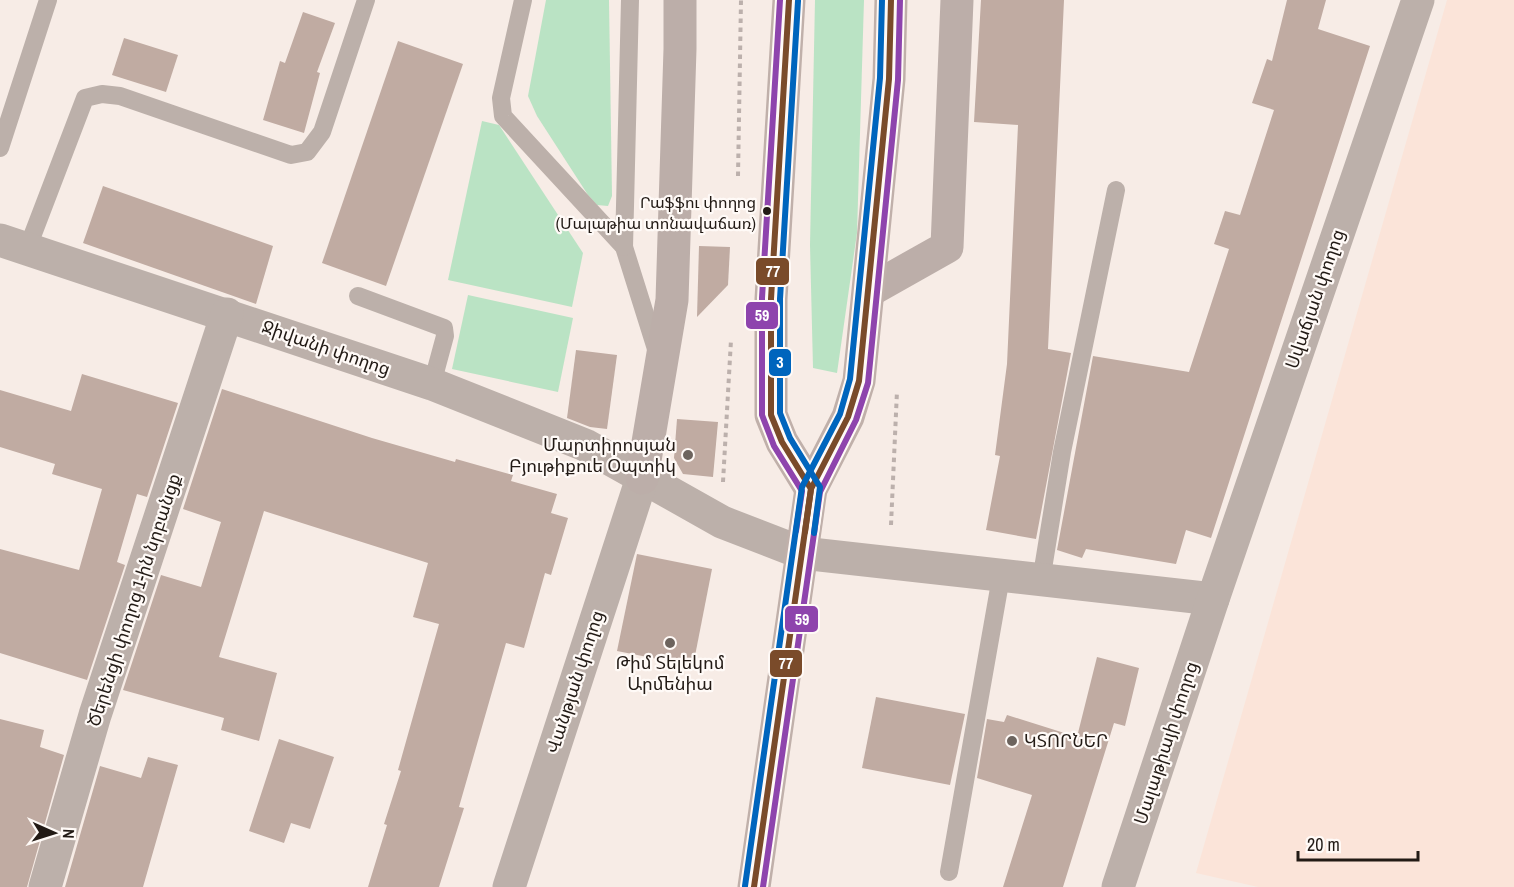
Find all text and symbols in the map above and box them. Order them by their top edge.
place label: Րաֆֆու փողոց (Մալաթիա տոնավաճառ) [556,191,756,234]
marker: Րաֆֆու փողոց (Մալաթիա տոնավաճառ) [761,205,773,217]
street label: Սվաճյան փողոց [1279,226,1350,372]
line badge: 77 [755,257,790,286]
text: 77 [766,260,780,282]
line badge: 59 [745,301,779,330]
text: 59 [755,304,769,326]
street label: Ջիվանի փողոց [258,314,394,381]
line badge: 3 [768,348,792,377]
text: 3 [776,351,784,373]
place label: Մարտիրոսյան Բյութիքուե Օպտիկ [509,432,676,478]
marker: Մարտիրոսյան Բյութիքուե Օպտիկ [681,448,695,462]
street label: Ծերենցի փողոց 1-ին նրբանցք [81,470,186,730]
line badge: 59 [784,605,819,633]
street label: Վանթյան փողոց [540,607,609,757]
text: 59 [795,608,809,630]
marker: Թիմ Տելեկոմ Արմենիա [663,636,677,650]
line badge: 77 [769,649,803,678]
place label: Թիմ Տելեկոմ Արմենիա [615,650,725,696]
text: 77 [779,652,793,674]
street label: Մալաթիայի փողոց [1127,658,1204,828]
place label: ԿՏՈՐՆԵՐ [1024,728,1108,753]
marker: ԿՏՈՐՆԵՐ [1005,734,1019,748]
north arrow [24,803,84,863]
scale bar [1298,824,1418,862]
text: N [58,828,80,839]
text: 20 m [1307,832,1340,857]

